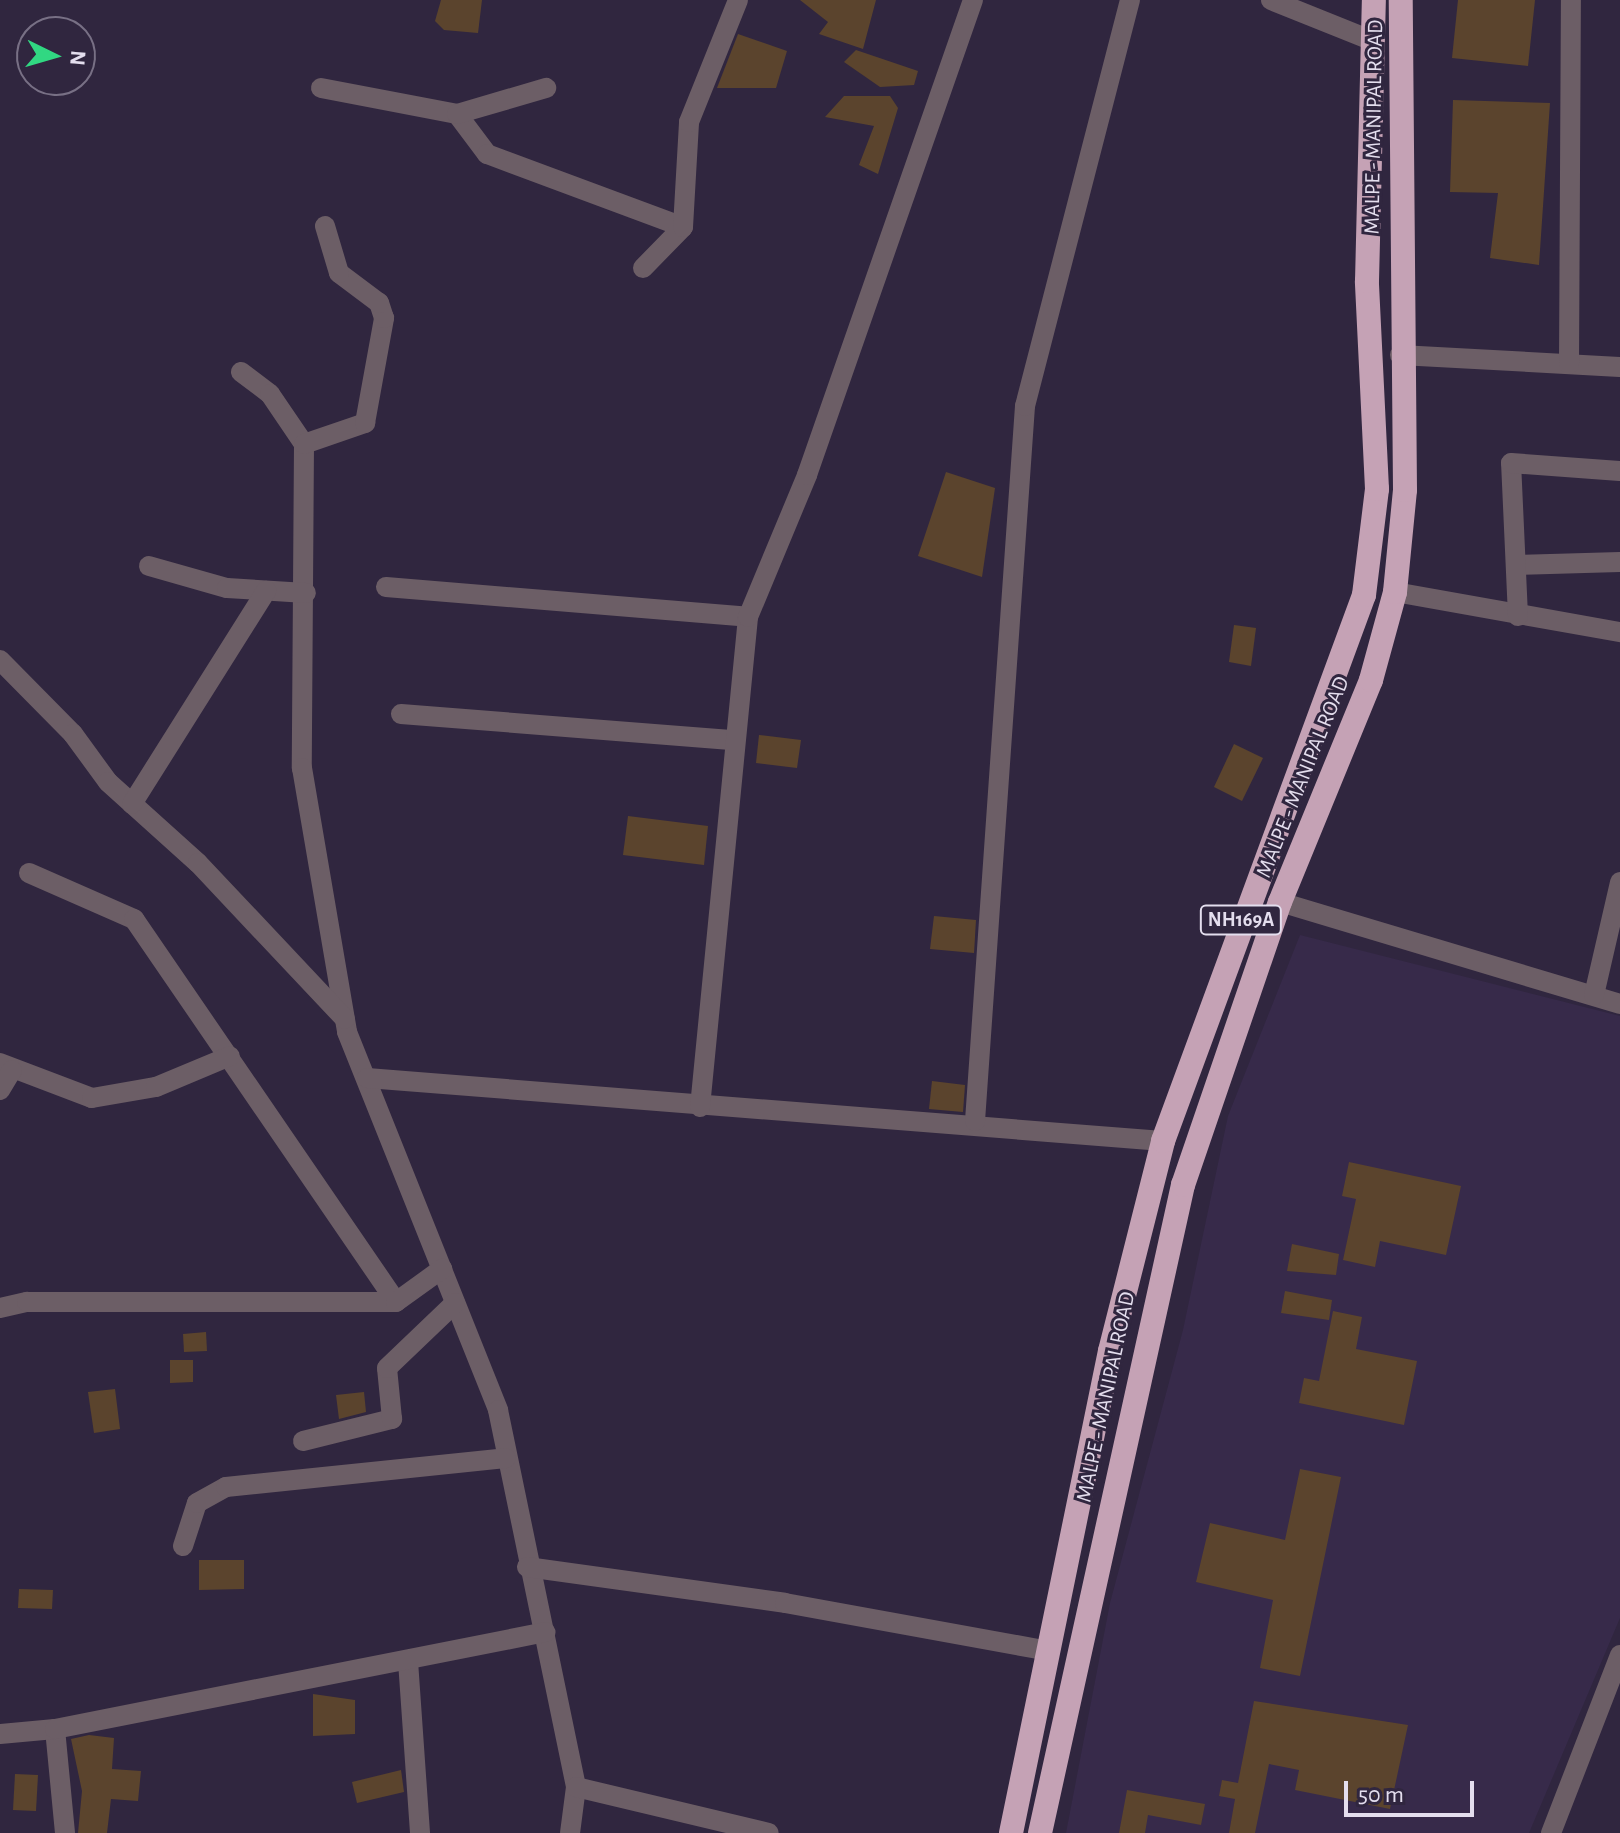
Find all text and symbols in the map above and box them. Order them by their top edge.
north arrow [16,16,96,96]
street label: MALPE - MANIPAL ROAD [1359,19,1389,235]
text: N [66,49,90,66]
street label: MALPE - MANIPAL ROAD [1251,673,1355,881]
road number: NH169A [1199,904,1283,936]
street label: MALPE - MANIPAL ROAD [1071,1289,1141,1505]
scale bar [1348,1765,1478,1815]
text: 50 m [1358,1783,1404,1807]

